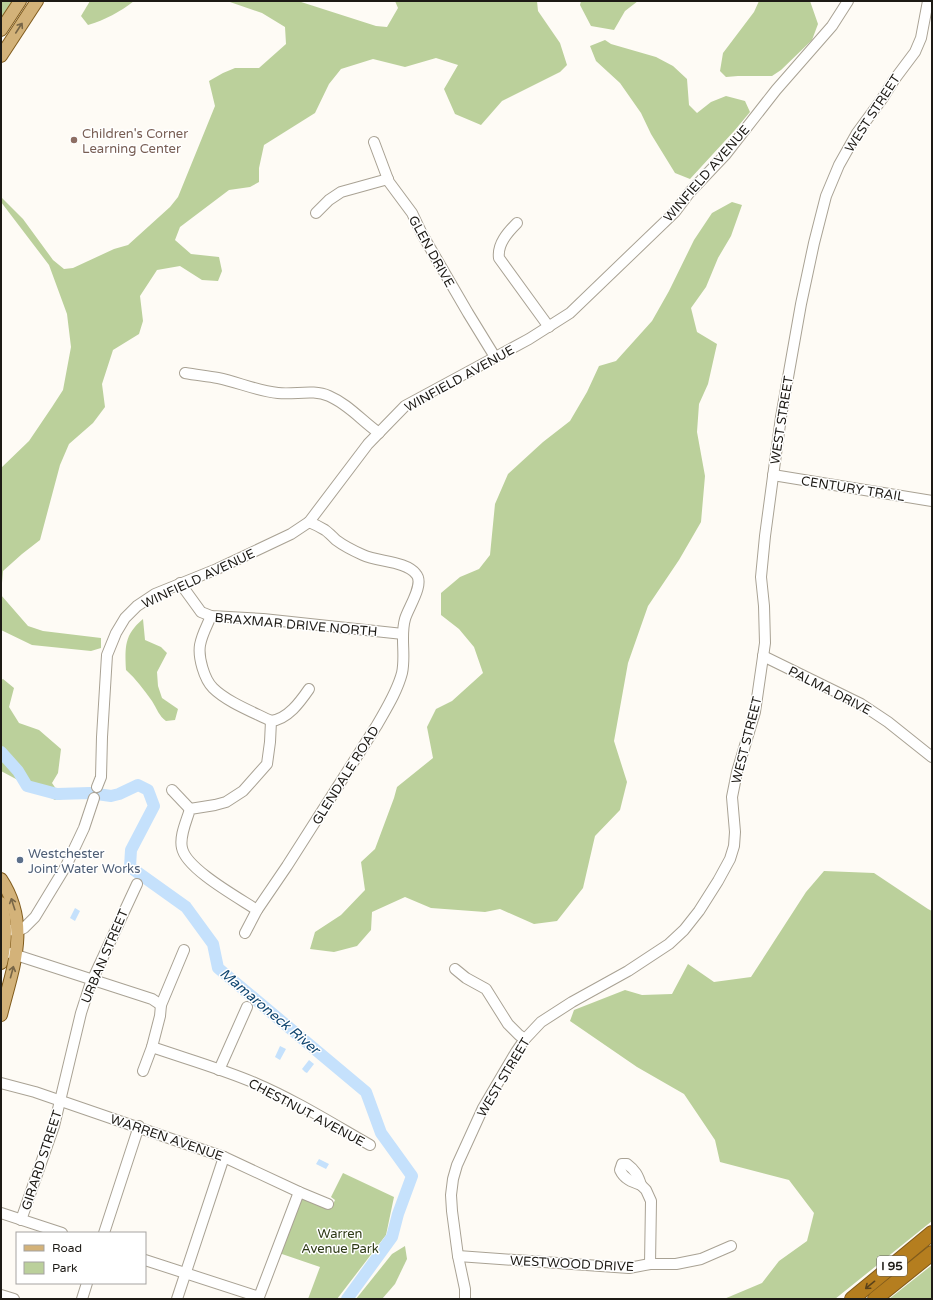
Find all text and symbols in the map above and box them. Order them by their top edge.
one-way arrow [15,23,23,34]
street label: WEST STREET [842,72,904,155]
street label: WINFIELD AVENUE [660,122,753,225]
place label: Children's Corner Learning Center [82,126,188,157]
marker: Children's Corner Learning Center [69,135,79,145]
street label: GLEN DRIVE [405,213,457,290]
street label: WINFIELD AVENUE [402,342,517,416]
street label: WEST STREET [767,375,797,466]
street label: CENTURY TRAIL [800,473,906,505]
street label: WINFIELD AVENUE [139,546,257,612]
street label: BRAXMAR DRIVE NORTH [214,610,378,640]
street label: PALMA DRIVE [785,663,874,719]
street label: WEST STREET [728,695,766,786]
street label: GLENDALE ROAD [309,723,383,828]
place label: Westchester Joint Water Works [28,846,140,877]
marker: Westchester Joint Water Works [15,855,25,865]
one-way arrow [8,898,16,910]
street label: URBAN STREET [78,907,132,1006]
water label: Mamaroneck River [216,965,324,1059]
one-way arrow [9,966,16,979]
street label: WEST STREET [474,1035,534,1120]
street label: CHESTNUT AVENUE [246,1075,367,1150]
street label: GIRARD STREET [18,1108,66,1212]
street label: WARREN AVENUE [108,1111,225,1165]
park label: Warren Avenue Park [301,1226,379,1257]
legend [16,1232,146,1284]
text: Road [52,1241,82,1255]
street label: WESTWOOD DRIVE [509,1253,634,1275]
road number: I 95 [877,1256,907,1276]
text: Park [52,1261,78,1275]
one-way arrow [864,1280,875,1289]

